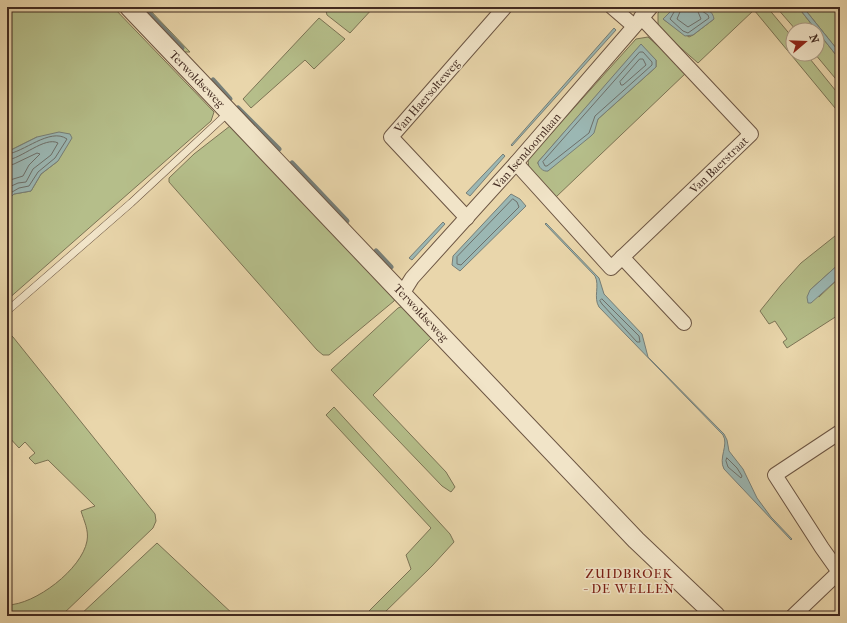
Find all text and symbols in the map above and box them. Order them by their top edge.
north arrow [785,22,825,62]
text: N [806,33,822,46]
street label: Terwoldseweg [166,48,228,111]
street label: Van Haersolteweg [391,56,463,136]
street label: Van Isendoornlaan [490,110,564,193]
street label: Van Baerstraat [686,133,752,197]
street label: Terwoldseweg [391,281,452,345]
district label: ZUIDBROEK - DE WELLEN [583,566,675,596]

